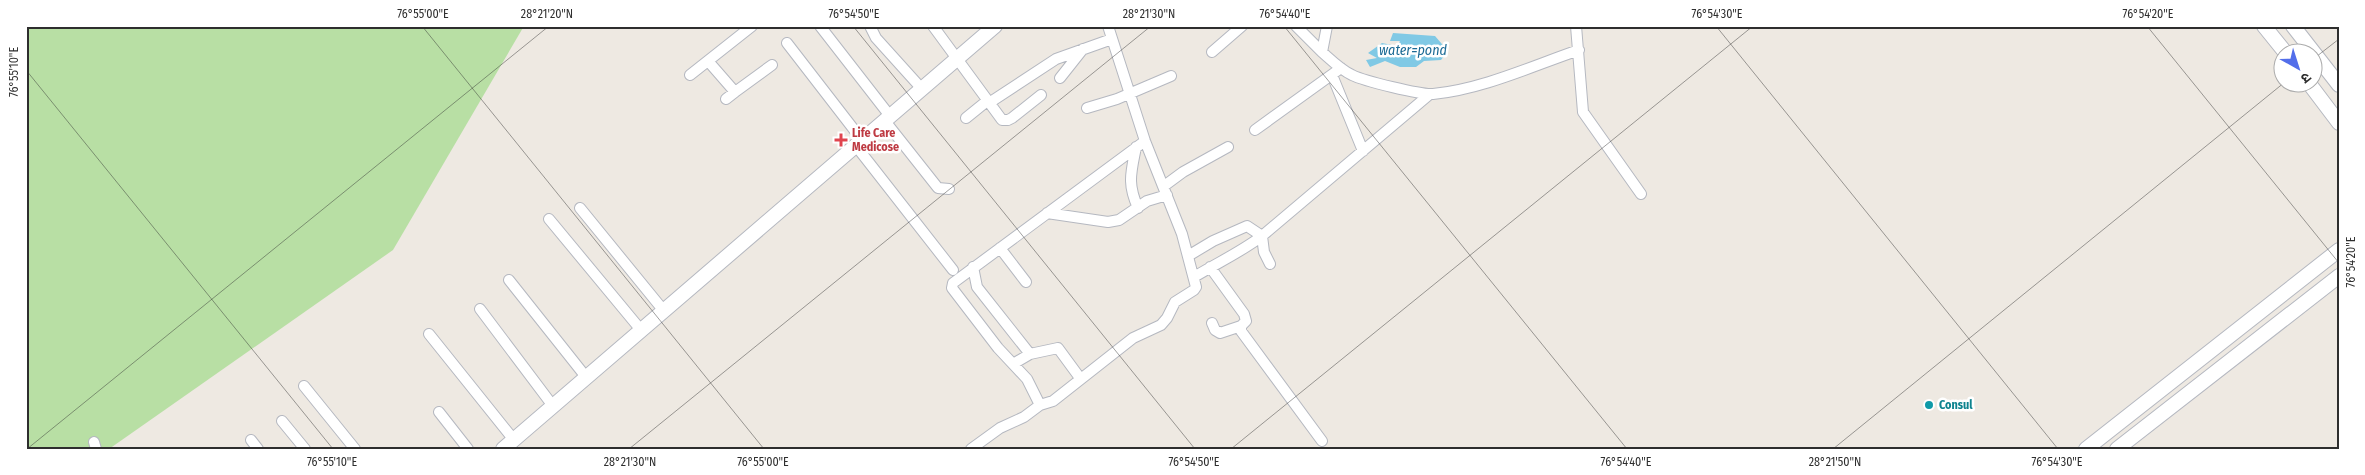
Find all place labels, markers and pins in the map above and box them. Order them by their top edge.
place label: Life Care Medicose [852,126,899,154]
marker: Life Care Medicose [834,133,848,147]
place label: Consul [1939,398,1973,412]
marker: Consul [1923,399,1935,411]

